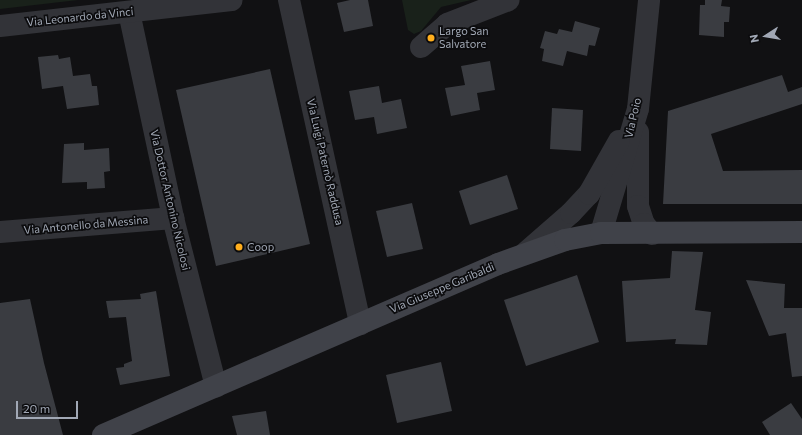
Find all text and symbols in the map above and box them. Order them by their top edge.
street label: Via Leonardo da Vinci [26,5,134,29]
north arrow [746,16,786,56]
place label: Largo San Salvatore [439,25,488,51]
marker: Largo San Salvatore [426,33,436,43]
text: N [747,33,761,44]
street label: Via Luigi Paternò Raddusa [304,97,346,227]
street label: Via Poio [622,97,644,139]
street label: Via Dottor Antonino Nicolosi [147,128,193,272]
street label: Via Antonello da Messina [23,213,149,237]
place label: Coop [247,240,274,254]
marker: Coop [234,242,244,252]
street label: Via Giuseppe Garibaldi [388,260,496,316]
scale bar [18,393,80,419]
text: 20 m [23,401,50,415]

